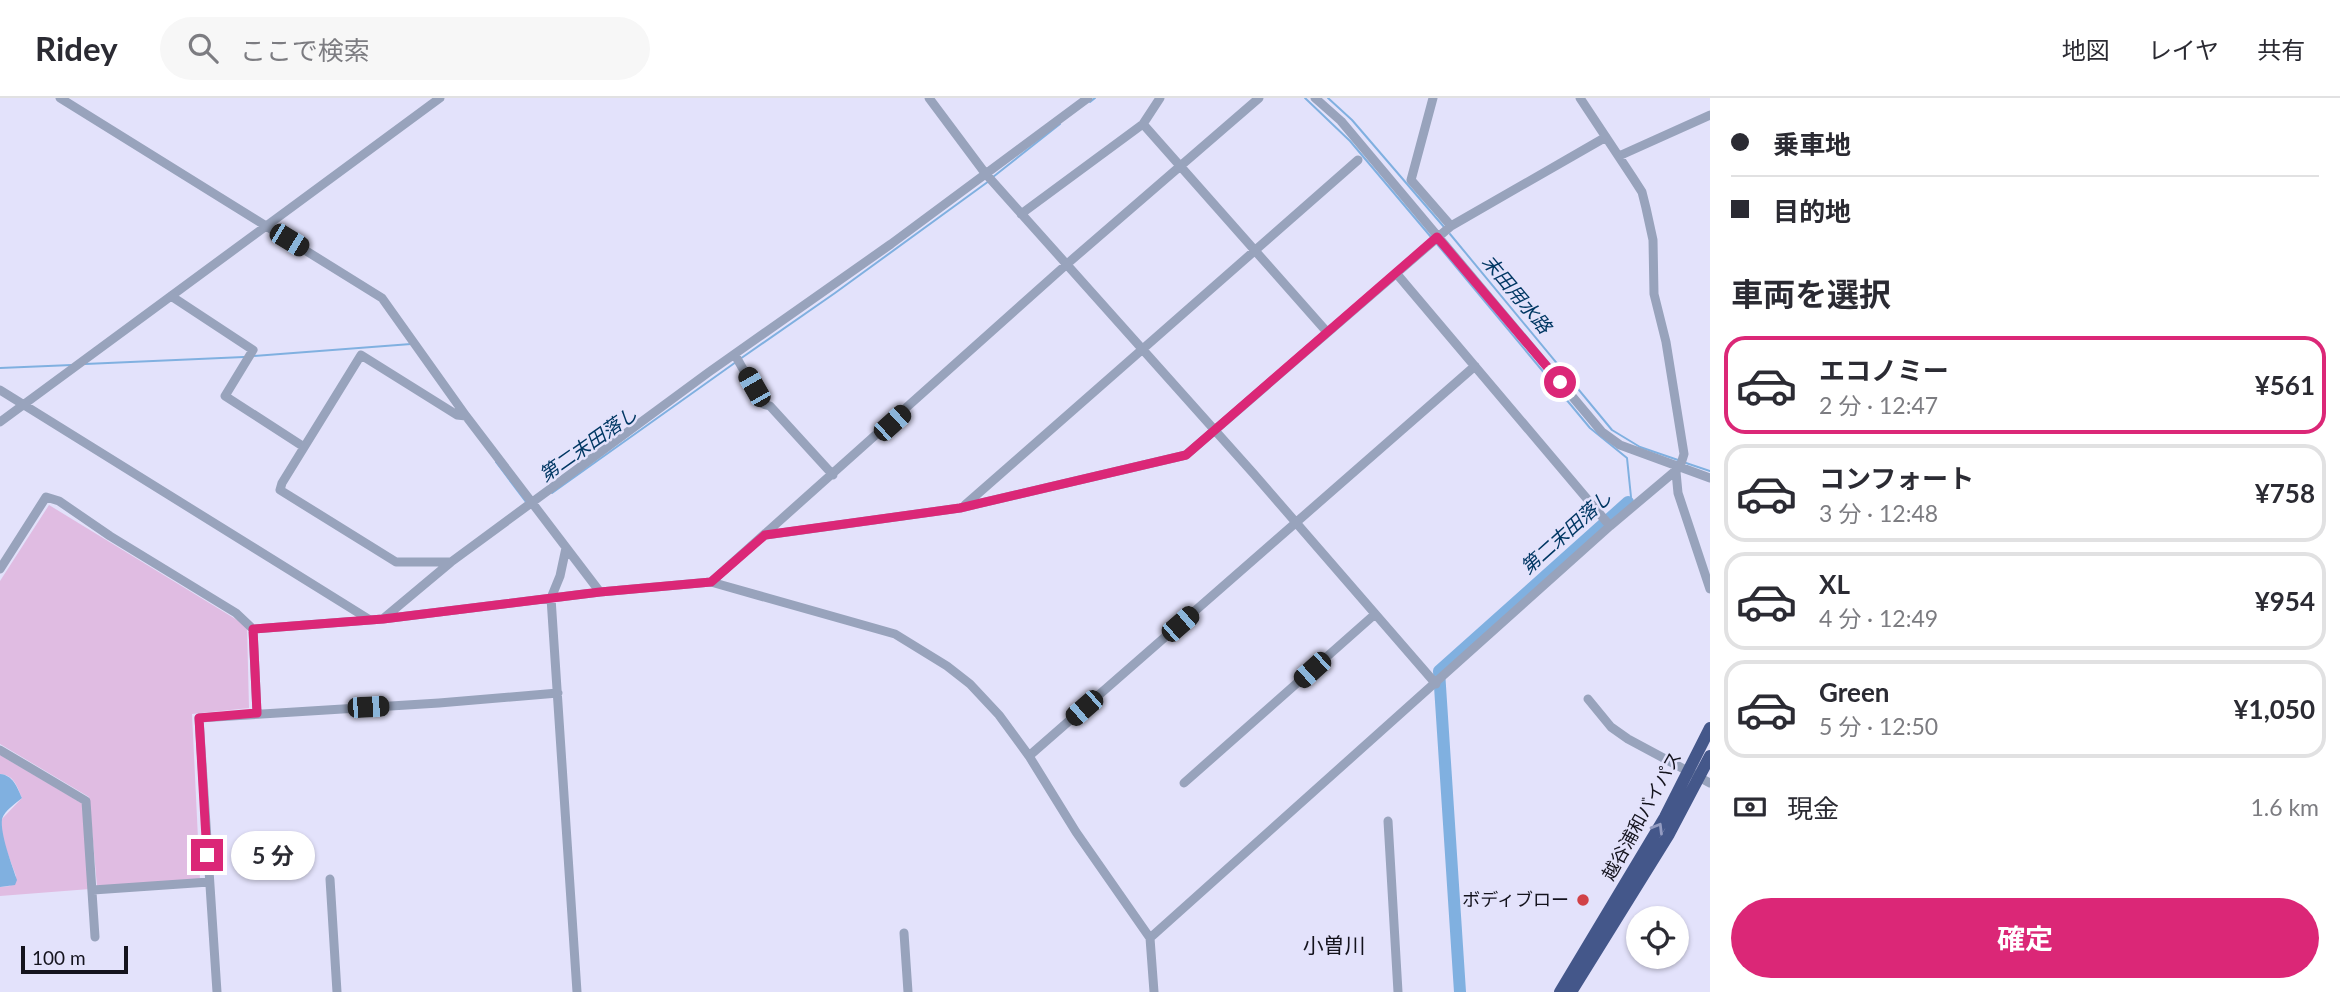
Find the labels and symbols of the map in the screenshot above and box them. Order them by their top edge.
car [266,220,313,260]
water label: 末田用水路 [1478,250,1558,339]
car [735,364,774,410]
route start [1544,366,1576,398]
water label: 第二末田落し [534,401,641,486]
car [870,401,915,445]
water label: 第二末田落し [1516,485,1616,578]
car [1158,602,1203,646]
car [1290,648,1335,692]
car [1062,686,1107,730]
car [347,695,390,719]
street label: 越谷浦和バイパス [1597,747,1686,884]
one-way arrow [1649,823,1662,836]
callout: 5 分 [232,830,316,880]
route end [191,839,223,871]
place label: ボディブロー [1462,888,1569,910]
marker: ボディブロー [1575,892,1591,908]
district label: 小曽川 [1303,932,1366,957]
scale bar [21,943,128,975]

